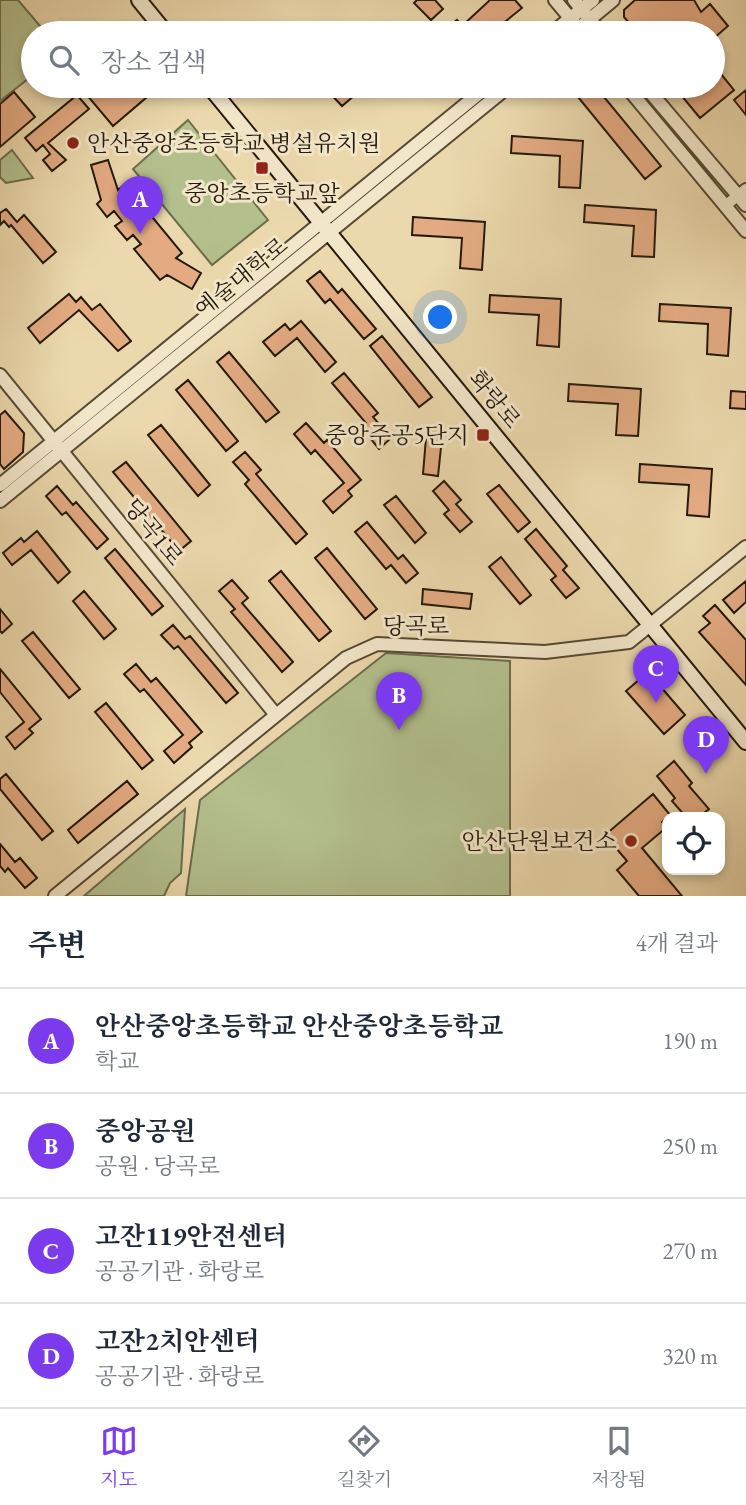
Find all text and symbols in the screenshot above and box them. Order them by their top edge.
search box [21,21,725,98]
icon: search [45,41,83,79]
text: 장소 검색 [101,45,207,79]
place label: 안산중앙초등학교 병설유치원 [87,128,380,158]
marker: 안산중앙초등학교 병설유치원 [65,135,81,151]
marker: 중앙초등학교앞 [254,160,270,176]
pin: A [117,176,163,234]
place label: 중앙초등학교앞 [184,178,341,208]
street label: 예술대학로 [188,230,294,324]
your location [423,300,457,334]
street label: 화랑로 [462,364,528,434]
place label: 중앙주공5단지 [325,420,469,450]
marker: 중앙주공5단지 [475,427,491,443]
street label: 당곡1로 [118,492,190,572]
street label: 당곡로 [383,611,449,641]
pin: C [633,645,679,703]
pin: B [376,672,422,730]
pin: D [683,716,729,774]
map controls [662,812,725,875]
button: locate [662,812,725,875]
place label: 안산단원보건소 [461,826,617,856]
marker: 안산단원보건소 [623,833,639,849]
text: 주변 [28,925,86,964]
text: 4개 결과 [636,928,718,958]
text: 안산중앙초등학교 안산중앙초등학교 [95,1009,503,1043]
text: A [43,1026,59,1056]
text: 190 m [662,1026,718,1056]
text: 학교 [95,1046,139,1076]
text: 중앙공원 [95,1114,195,1148]
text: B [44,1131,58,1161]
text: 250 m [662,1131,718,1161]
text: 공원 · 당곡로 [95,1151,220,1181]
text: 고잔119안전센터 [95,1219,287,1253]
text: C [43,1236,59,1266]
text: 270 m [662,1236,718,1266]
text: 공공기관 · 화랑로 [95,1256,264,1286]
text: 고잔2치안센터 [95,1324,259,1358]
text: D [42,1341,60,1371]
text: 320 m [662,1341,718,1371]
text: 공공기관 · 화랑로 [95,1361,264,1391]
tab: 지도 [100,1422,138,1492]
tab: 길찾기 [337,1422,392,1492]
tab: 저장됨 [591,1422,646,1492]

